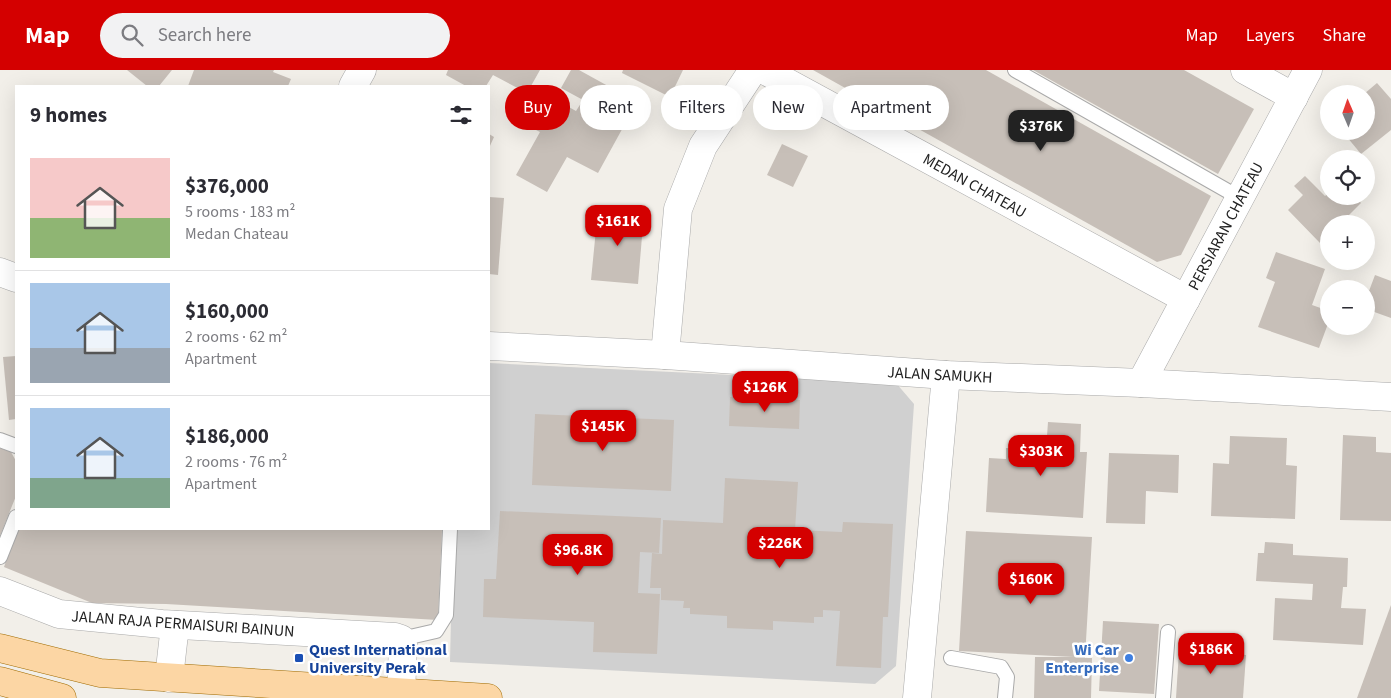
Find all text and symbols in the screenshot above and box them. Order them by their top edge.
search box [100,13,450,58]
text: Map [25,18,70,53]
icon: search [118,21,146,49]
text: Search here [158,22,251,49]
text: Map [1186,23,1218,48]
text: Layers [1246,23,1295,48]
text: Share [1323,23,1366,48]
chip: Buy [505,85,570,130]
chip: Rent [580,85,651,130]
chip: Filters [661,85,743,130]
chip: New [753,85,823,130]
chip: Apartment [833,85,949,130]
north arrow [1320,85,1375,140]
map controls [1320,85,1375,335]
text: 9 homes [30,100,107,130]
icon: filters [447,101,475,129]
pin: $376K [1006,109,1076,152]
text: $376K [1019,115,1063,137]
street label: MEDAN CHATEAU [919,148,1030,223]
button: locate [1320,150,1375,205]
street label: PERSIARAN CHATEAU [1183,159,1269,294]
text: $376,000 [185,171,269,201]
icon: home [70,178,130,238]
text: 5 rooms · 183 m² [185,201,295,223]
pin: $161K [583,204,653,247]
text: $161K [596,210,640,232]
button: + [1320,215,1375,270]
text: Medan Chateau [185,223,289,245]
button: − [1320,280,1375,335]
text: $160,000 [185,296,269,326]
icon: home [70,303,130,363]
text: 2 rooms · 62 m² [185,326,287,348]
text: Apartment [185,348,257,370]
street label: JALAN SAMUKH [887,361,993,389]
pin: $126K [730,370,800,413]
text: $126K [743,376,787,398]
pin: $145K [568,410,638,452]
text: $145K [581,415,625,437]
text: $186,000 [185,421,269,451]
icon: home [70,428,130,488]
pin: $303K [1006,434,1076,477]
text: $303K [1019,440,1063,462]
text: 2 rooms · 76 m² [185,451,287,473]
text: Apartment [185,473,257,495]
pin: $226K [745,526,815,569]
text: $226K [758,532,802,554]
pin: $96.8K [537,534,619,576]
text: $96.8K [554,539,602,561]
pin: $160K [996,562,1066,605]
text: $160K [1009,568,1053,590]
street label: JALAN RAJA PERMAISURI BAINUN [71,605,295,643]
pin: $186K [1176,632,1246,675]
text: $186K [1189,638,1233,660]
place label: Quest International University Perak [309,639,447,679]
place label: Wi Car Enterprise [1045,639,1120,679]
marker: Quest International University Perak [293,652,305,664]
marker: Wi Car Enterprise [1123,652,1135,664]

